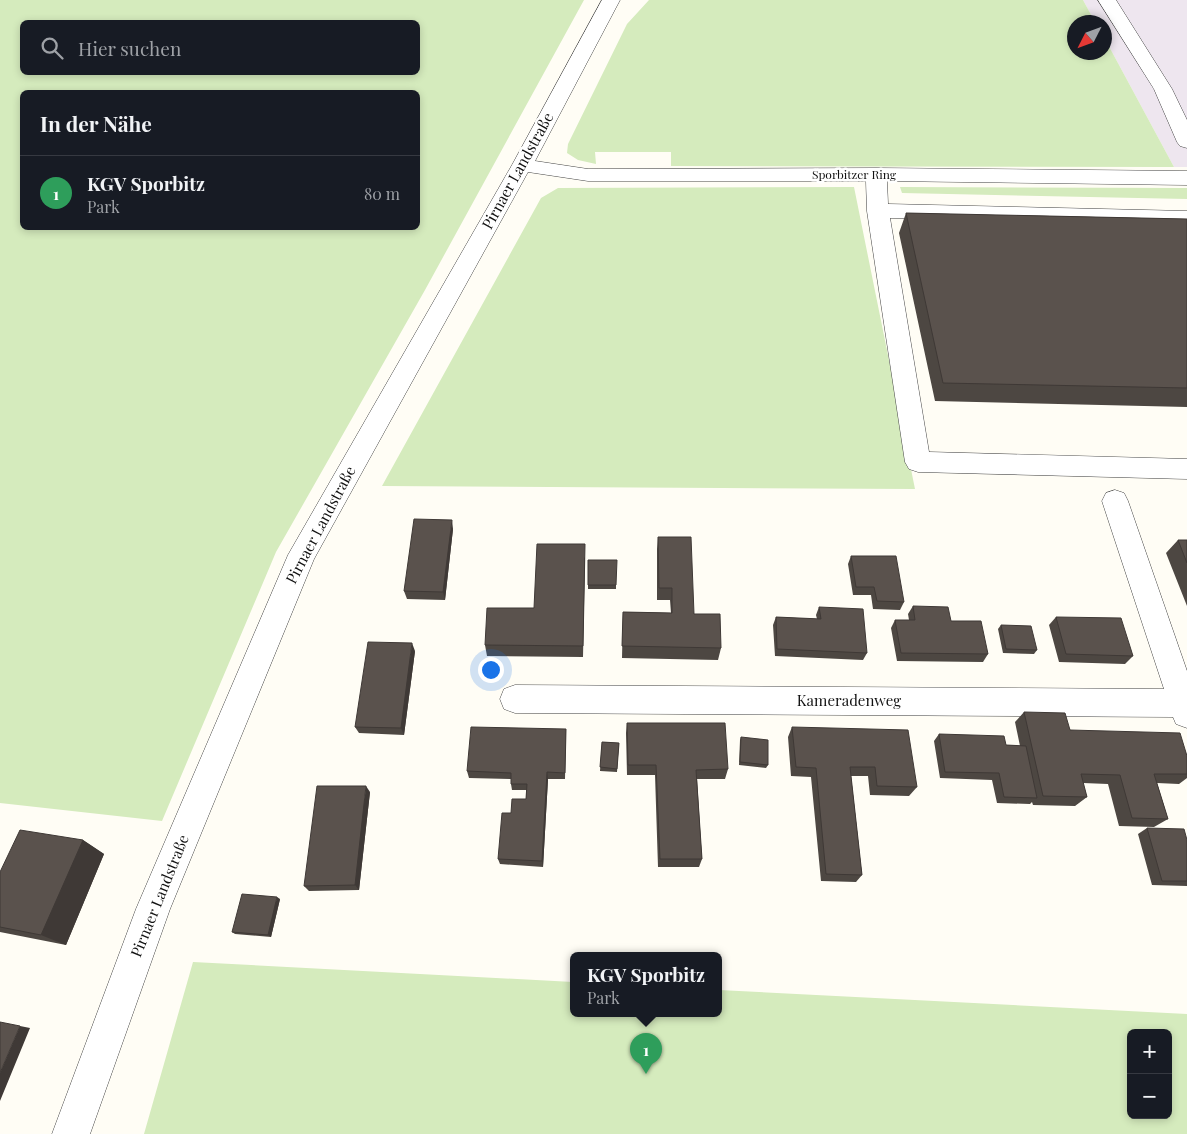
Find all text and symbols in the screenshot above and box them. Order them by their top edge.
north arrow [1067,15,1112,60]
search box [20,20,420,75]
icon: search [38,34,66,62]
text: Hier suchen [78,35,181,61]
text: In der Nähe [40,109,152,137]
street label: Pirnaer Landstraße [477,109,557,232]
street label: Sporbitzer Ring [812,166,897,182]
text: KGV Sporbitz [87,170,205,196]
text: 1 [53,183,59,204]
text: 80 m [364,183,400,204]
text: Park [87,196,120,217]
street label: Pirnaer Landstraße [281,462,360,587]
your location [478,657,504,683]
street label: Kameradenweg [797,690,901,710]
street label: Pirnaer Landstraße [125,831,193,960]
popup [570,952,722,1017]
text: KGV Sporbitz [587,961,705,987]
text: Park [587,987,620,1008]
map controls [1127,1029,1172,1119]
button: + [1127,1029,1172,1074]
pin: 1 [630,1033,662,1074]
button: − [1127,1074,1172,1119]

